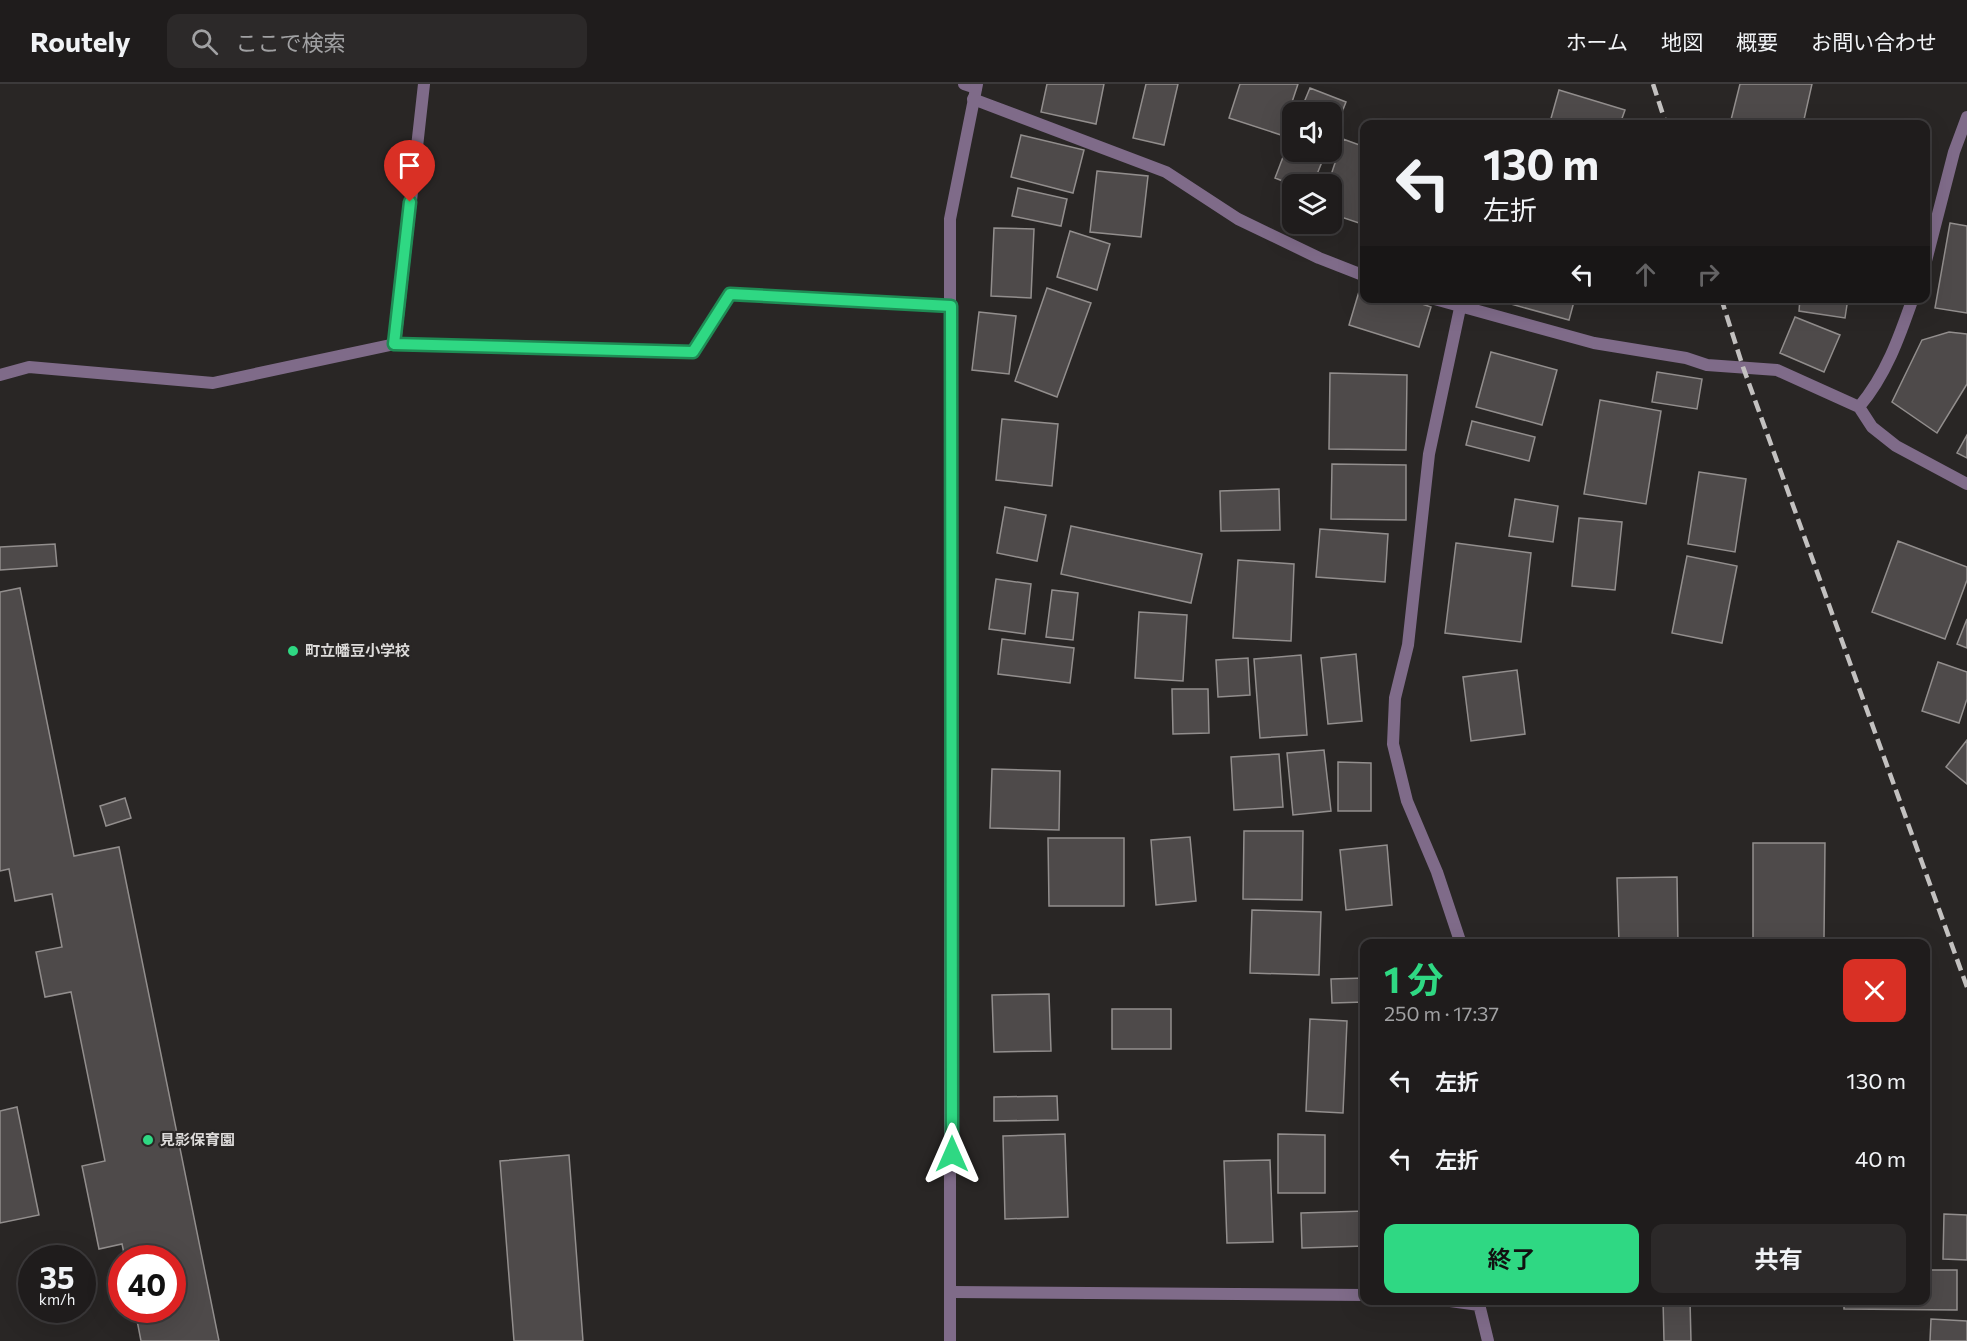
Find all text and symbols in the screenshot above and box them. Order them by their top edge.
search box [167,14,587,68]
text: Routely [30,24,131,58]
icon: search [188,25,221,58]
text: ここで検索 [236,29,346,56]
text: ホーム [1566,29,1628,54]
text: 地図 [1661,29,1703,54]
text: 概要 [1736,29,1778,54]
text: お問い合わせ [1811,29,1937,54]
map controls [1282,102,1342,234]
button: sound [1282,102,1342,162]
text: 130 m [1483,137,1599,189]
pin [384,140,435,202]
icon: left [1384,144,1462,222]
icon: arrive [393,149,426,182]
button: layers [1282,174,1342,234]
text: 左折 [1483,193,1537,226]
icon: left [1566,258,1599,291]
icon: ahead [1629,258,1662,291]
icon: right [1692,258,1725,291]
place label: 町立幡豆小学校 [305,641,410,659]
marker: 町立幡豆小学校 [286,644,300,658]
text: 1 分 [1384,956,1443,1000]
button: close [1843,959,1906,1022]
text: 250 m · 17:37 [1384,1001,1499,1025]
icon: left [1384,1064,1417,1097]
text: 130 m [1846,1067,1906,1094]
text: 左折 [1435,1068,1479,1095]
position arrow [920,1122,984,1186]
place label: 見影保育園 [160,1130,235,1148]
marker: 見影保育園 [141,1133,155,1147]
icon: left [1384,1142,1417,1175]
text: 40 m [1855,1145,1906,1172]
text: 左折 [1435,1146,1479,1173]
button: 終了 [1384,1224,1639,1293]
button: 共有 [1651,1224,1906,1293]
speed limit sign: 40 [108,1245,186,1323]
text: 35 [40,1258,74,1295]
text: km/h [39,1290,75,1308]

